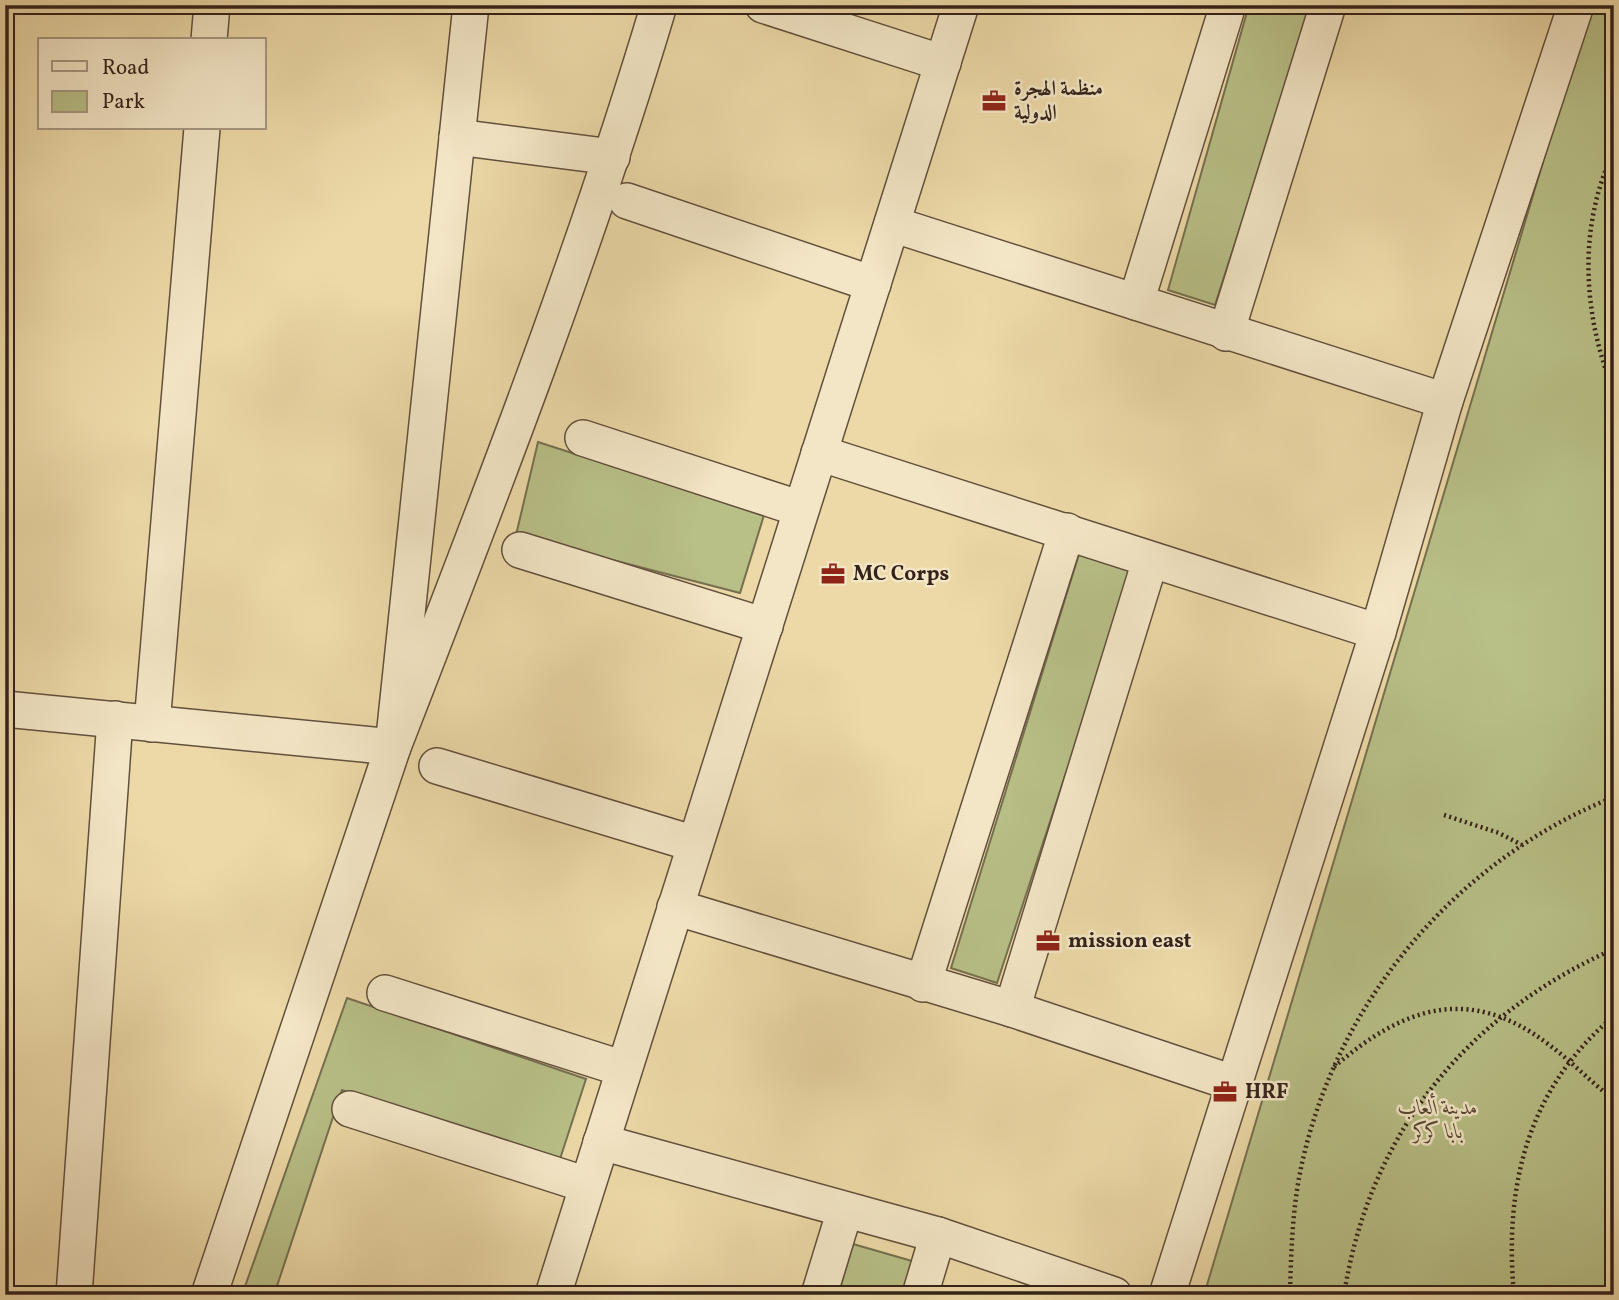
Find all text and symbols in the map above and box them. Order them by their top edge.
legend [38,38,266,130]
text: Road [102,54,149,83]
place label: منظمة الهجرة الدولية [1014,75,1103,128]
office icon: منظمة الهجرة الدولية [980,87,1008,115]
text: Park [102,88,145,117]
office icon: MC Corps [819,560,847,588]
place label: MC Corps [853,560,949,589]
office icon: mission east [1034,927,1062,955]
place label: mission east [1068,927,1192,956]
office icon: HRF [1211,1078,1239,1106]
place label: HRF [1245,1078,1289,1107]
park label: مدينة ألعاب بابا كركر [1398,1092,1478,1147]

